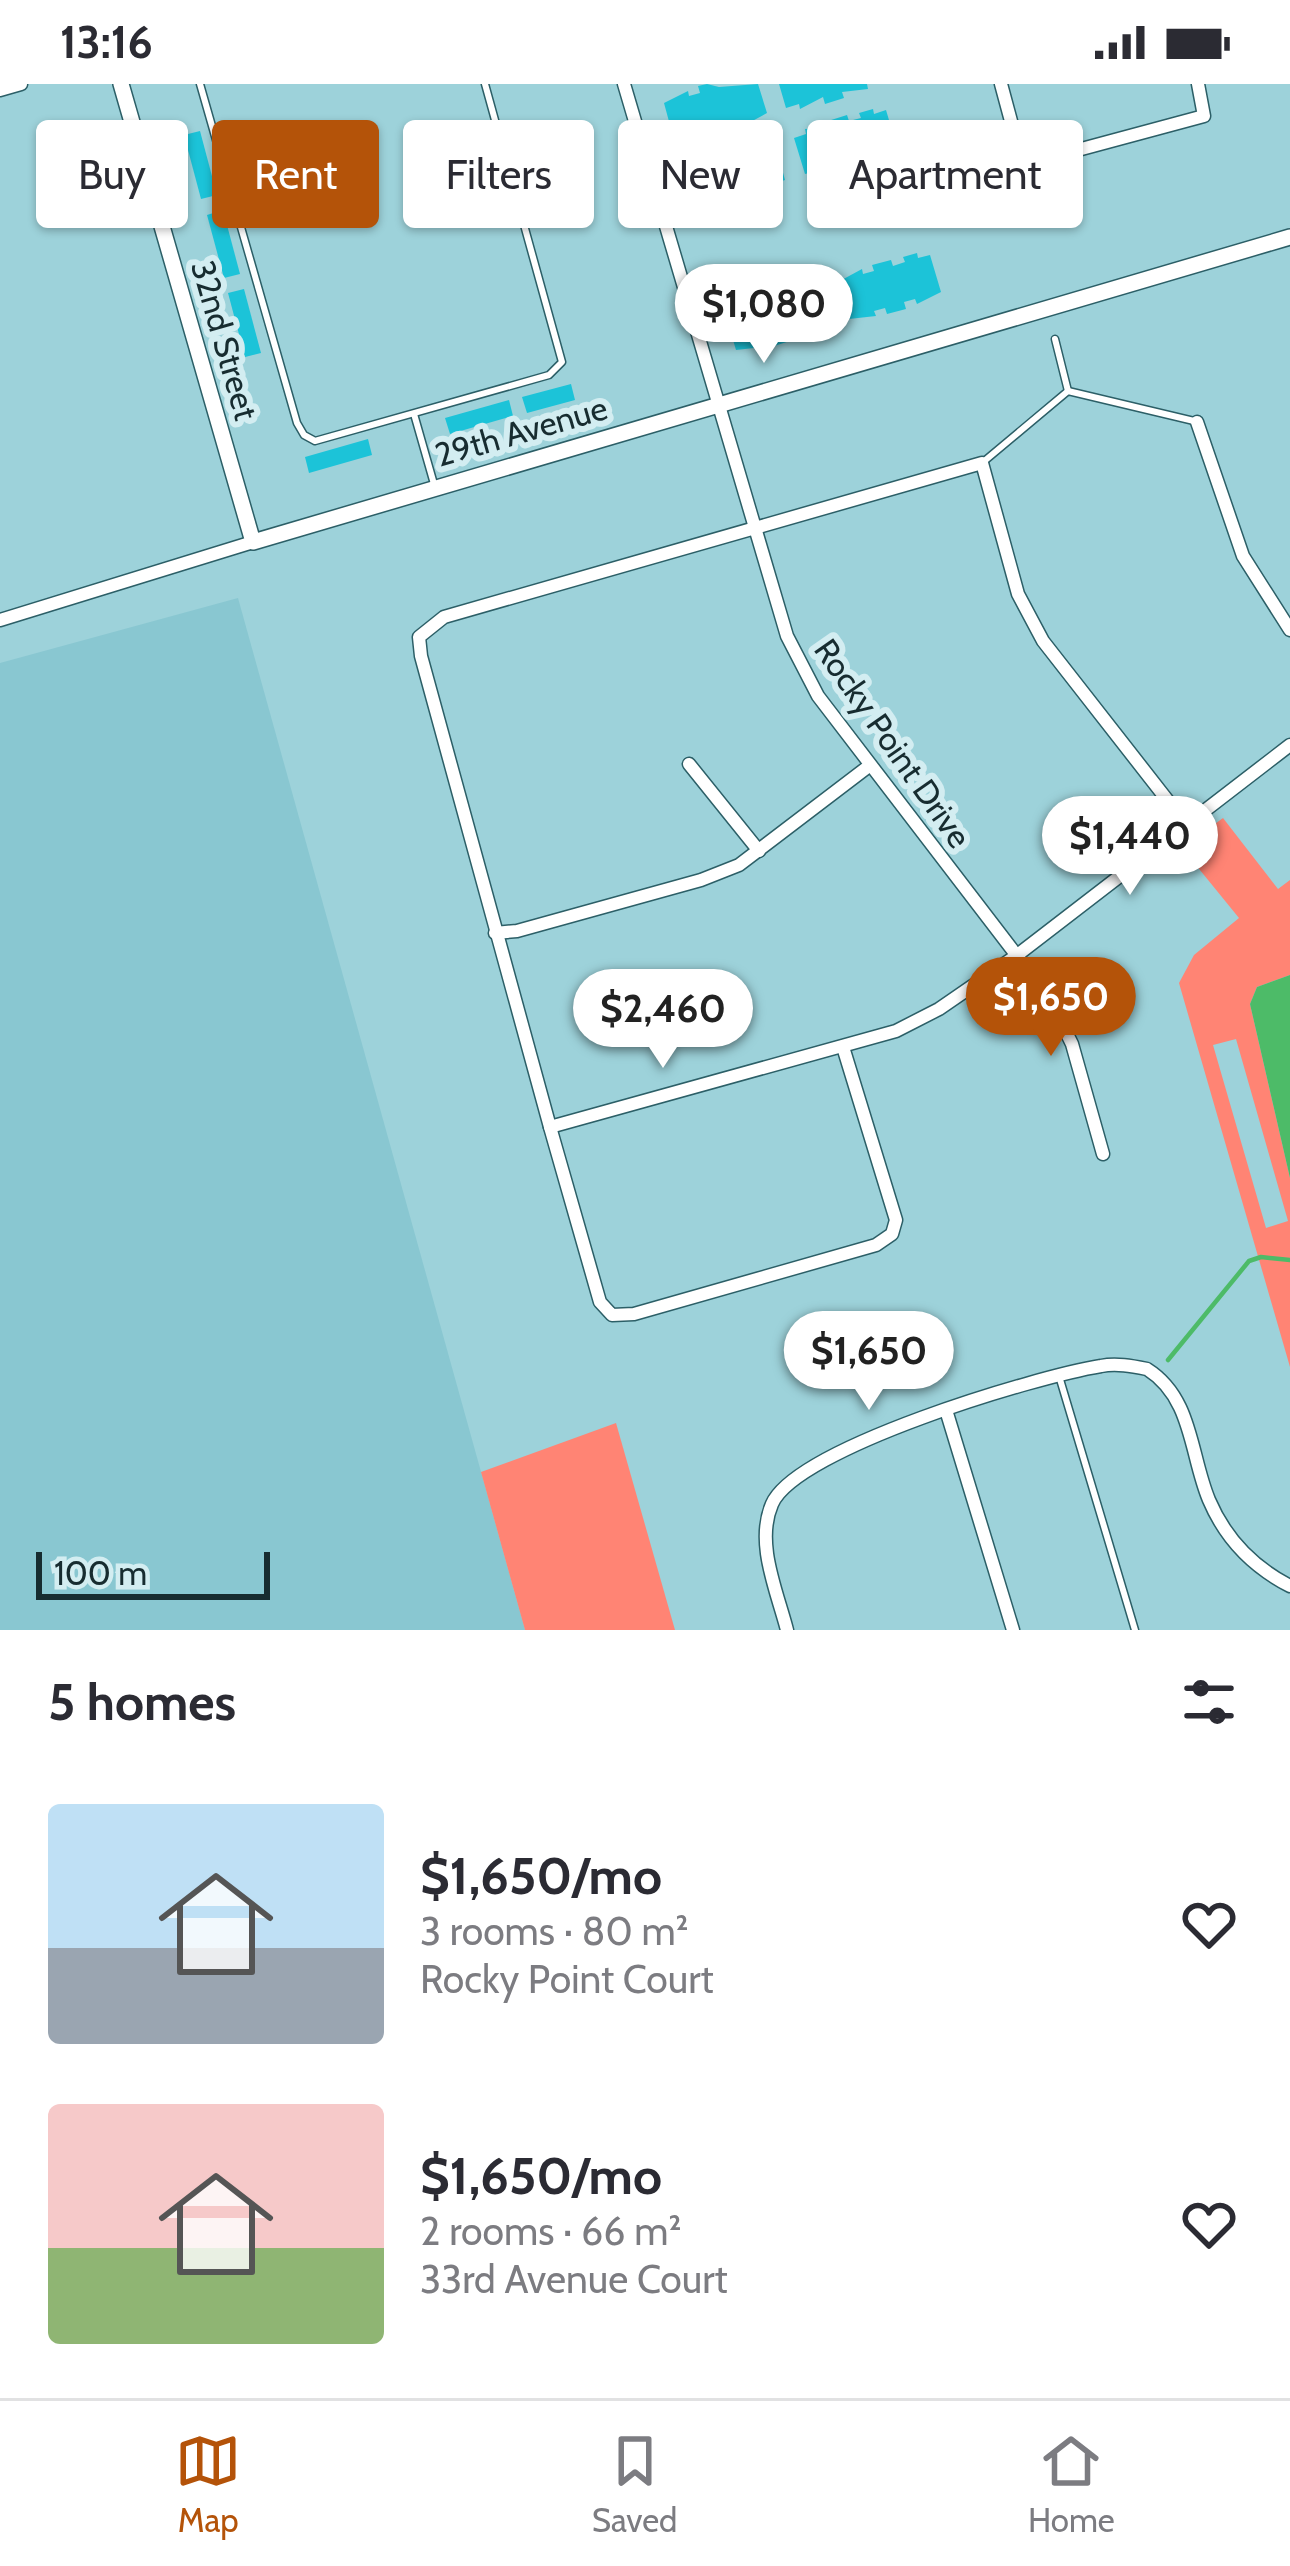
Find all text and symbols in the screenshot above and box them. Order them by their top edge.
text: 13:16 [60,15,153,69]
chip: Buy [36,120,188,228]
chip: Rent [212,120,379,228]
chip: Filters [403,120,594,228]
chip: New [618,120,783,228]
chip: Apartment [807,120,1083,228]
street label: 32nd Street [183,256,267,424]
pin: $1,080 [666,264,862,366]
text: $1,080 [702,279,826,327]
street label: 29th Avenue [430,387,612,475]
street label: Rocky Point Drive [806,631,980,855]
pin: $1,440 [1032,796,1228,898]
text: $1,440 [1069,811,1191,859]
pin: $1,650 [953,957,1149,1059]
pin: $2,460 [565,969,761,1071]
text: $1,650 [993,972,1109,1020]
text: $2,460 [600,984,726,1032]
pin: $1,650 [771,1311,967,1413]
text: $1,650 [811,1326,927,1374]
scale bar [36,1546,270,1599]
text: 100 m [54,1553,147,1593]
icon: filters [1176,1669,1242,1735]
text: 5 homes [48,1671,236,1733]
text: $1,650/mo [420,1845,662,1907]
icon: home [144,1852,288,1996]
icon: heart [1176,1891,1242,1957]
text: 3 rooms · 80 m² [420,1907,689,1955]
text: Rocky Point Court [420,1955,714,2003]
text: $1,650/mo [420,2145,662,2207]
icon: home [144,2152,288,2296]
icon: heart [1176,2191,1242,2257]
text: 2 rooms · 66 m² [420,2207,681,2255]
text: 33rd Avenue Court [420,2255,728,2303]
tab: Map [175,2428,241,2540]
tab: Saved [592,2428,677,2540]
tab: Home [1028,2428,1115,2540]

